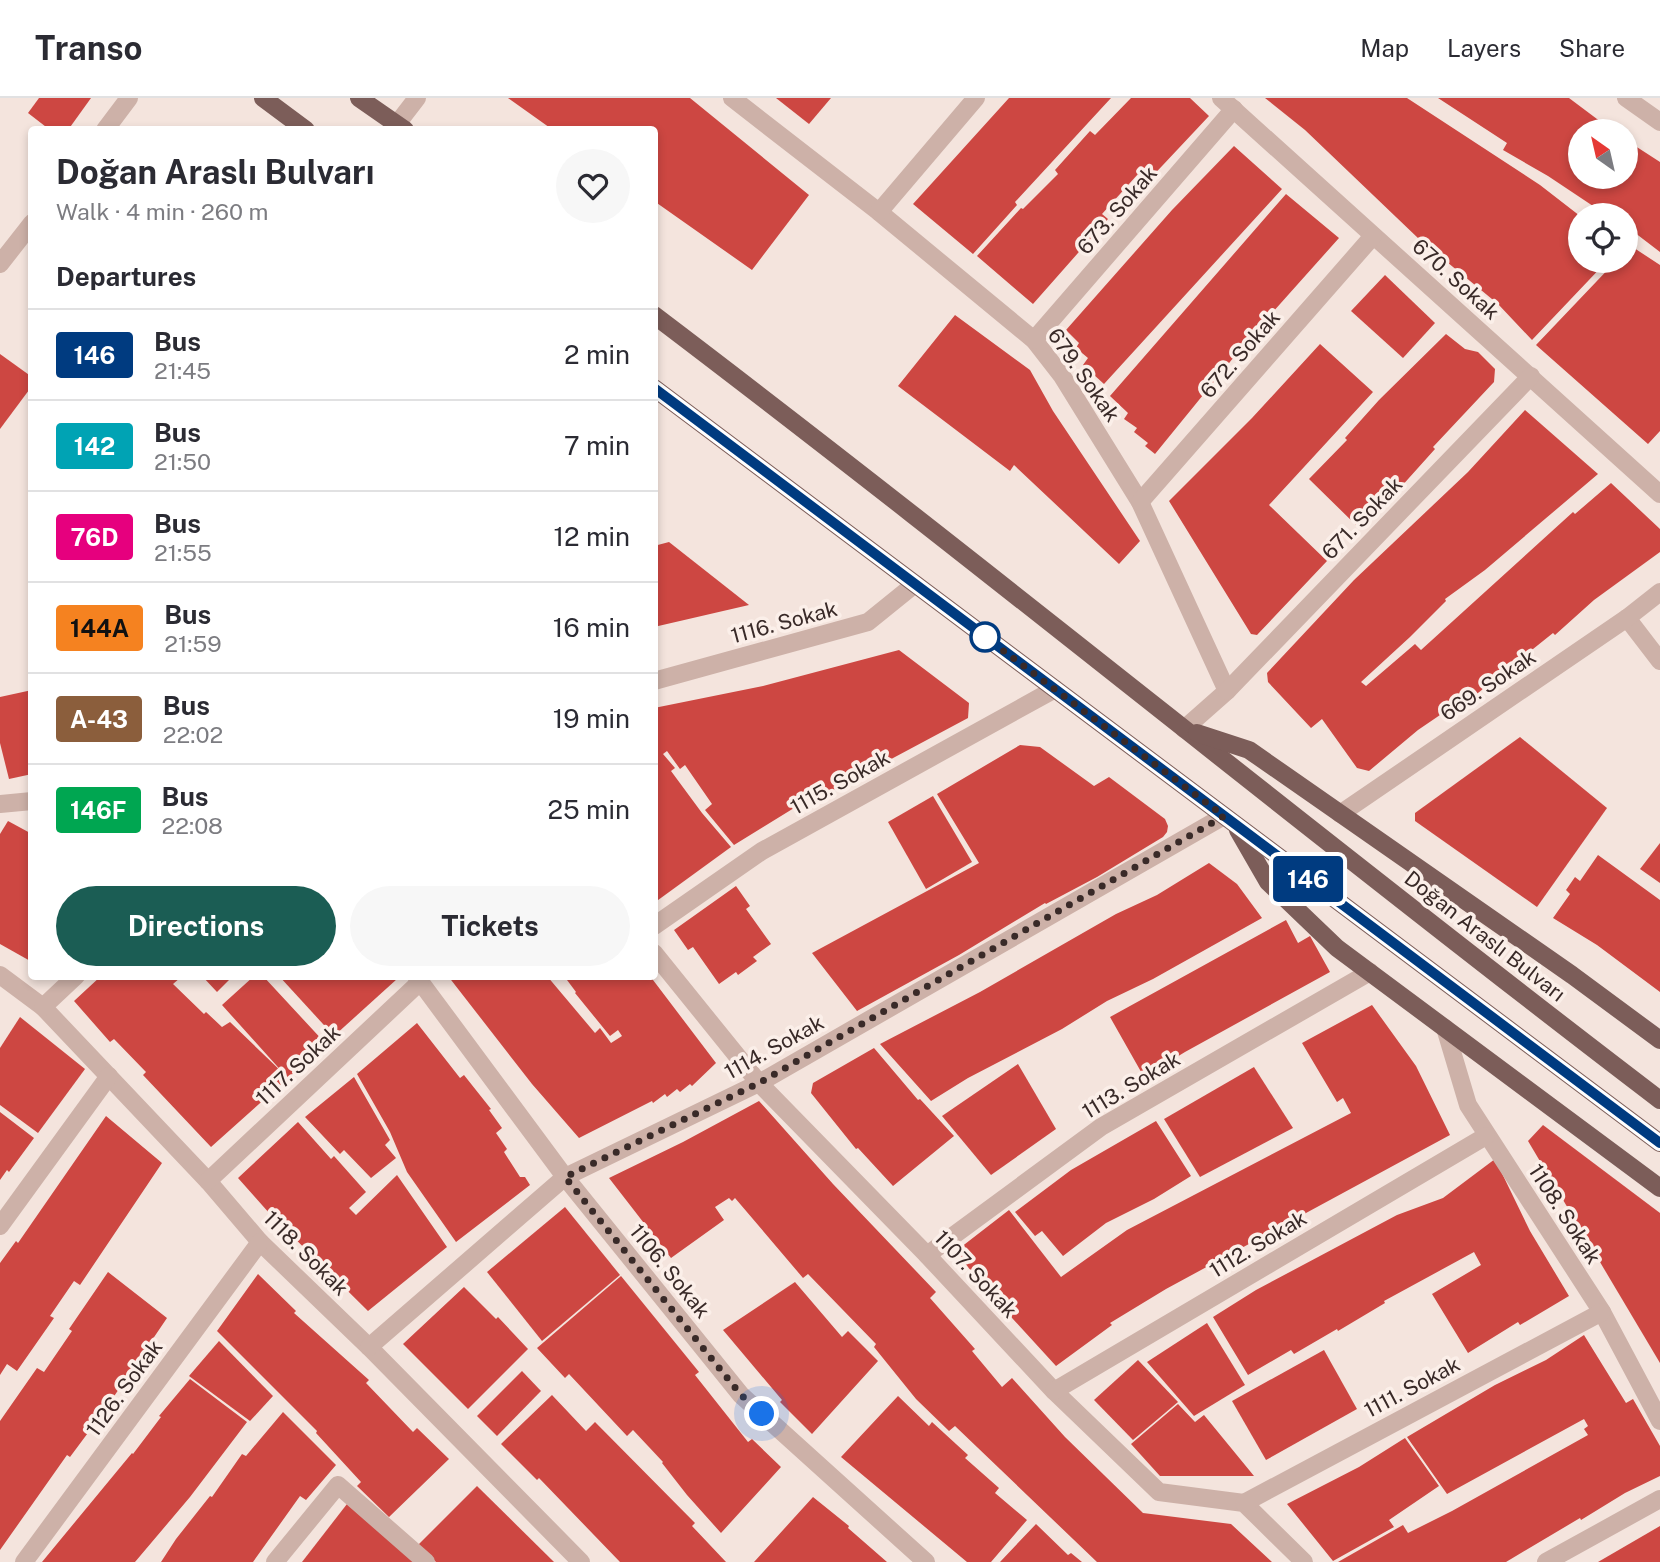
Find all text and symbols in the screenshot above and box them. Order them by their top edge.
text: Transo [35,29,143,67]
text: Map [1360,34,1409,62]
text: Layers [1447,34,1521,62]
text: Share [1559,34,1625,62]
north arrow [1568,119,1638,189]
map controls [1568,119,1638,273]
button: heart [556,149,630,223]
text: Doğan Araslı Bulvarı [56,153,374,191]
street label: 673. Sokak [1072,161,1162,259]
text: Walk · 4 min · 260 m [56,198,269,225]
button: locate [1568,203,1638,273]
street label: 670. Sokak [1407,233,1505,325]
text: Departures [56,261,196,292]
street label: 672. Sokak [1195,305,1285,403]
street label: 679. Sokak [1043,323,1125,427]
text: Bus [154,326,201,357]
text: 2 min [564,339,630,370]
text: 146 [74,341,115,369]
text: 21:45 [154,357,211,384]
text: Bus [154,417,201,448]
text: 7 min [564,430,630,461]
text: 142 [74,432,115,460]
text: 21:50 [154,448,211,475]
street label: 671. Sokak [1317,471,1408,564]
text: Bus [154,508,201,539]
text: 12 min [554,521,630,552]
text: 76D [71,523,118,551]
text: 21:55 [154,539,212,566]
street label: 1116. Sokak [728,596,840,648]
text: Bus [164,599,211,630]
text: 16 min [553,612,630,643]
text: 144A [70,614,129,642]
unlabelled marker [970,622,1000,652]
text: 21:59 [164,630,222,657]
street label: 669. Sokak [1436,644,1541,726]
text: Bus [163,690,210,721]
text: 19 min [553,703,630,734]
text: A-43 [70,705,128,733]
text: 22:02 [163,721,223,748]
street label: 1115. Sokak [786,744,894,820]
text: Bus [162,781,209,812]
text: 25 min [547,794,630,825]
text: 146F [70,796,127,824]
text: 22:08 [162,812,223,839]
line badge: 146 [1268,856,1348,902]
text: 146 [1287,865,1329,893]
street label: Doğan Araslı Bulvarı [1400,866,1570,1006]
button: Directions [56,886,336,966]
button: Tickets [350,886,630,966]
street label: 1114. Sokak [720,1009,828,1084]
street label: 1117. Sokak [251,1019,346,1110]
street label: 1113. Sokak [1078,1046,1185,1124]
street label: 1108. Sokak [1523,1159,1607,1269]
street label: 1118. Sokak [258,1205,354,1301]
street label: 1112. Sokak [1205,1205,1311,1283]
street label: 1106. Sokak [625,1219,716,1323]
street label: 1107. Sokak [929,1225,1023,1323]
street label: 1126. Sokak [81,1335,168,1441]
street label: 1111. Sokak [1360,1351,1464,1423]
your location [744,1396,779,1431]

